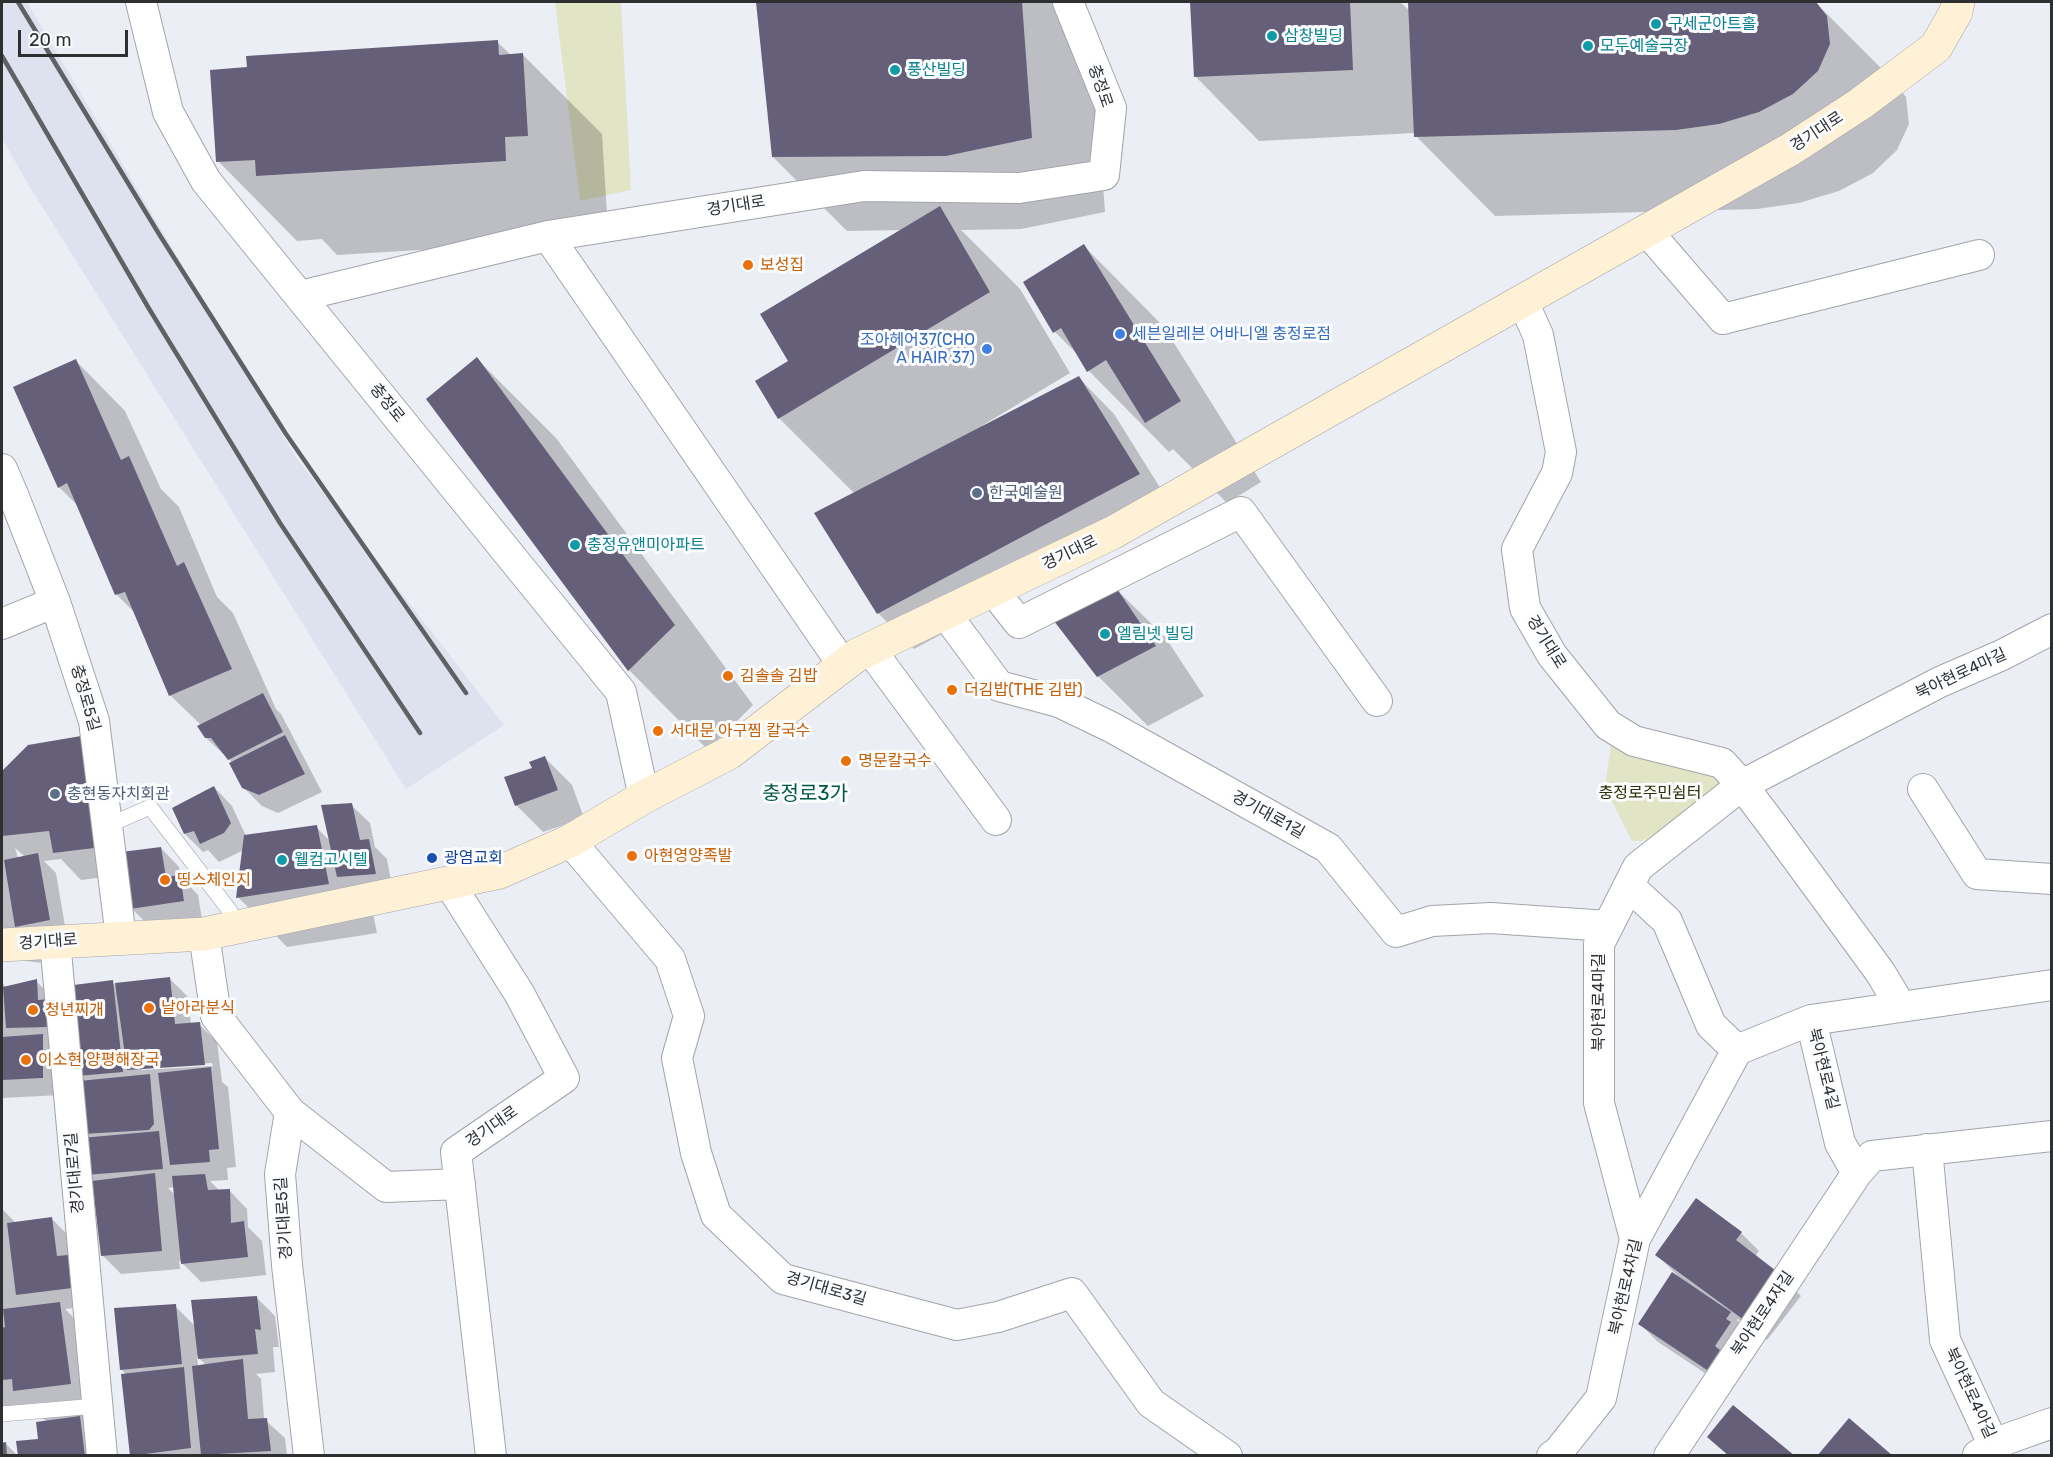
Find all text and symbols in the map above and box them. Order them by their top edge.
place label: 구세군아트홀 [1668,14,1756,34]
marker: 구세군아트홀 [1649,17,1663,31]
scale bar [21,18,130,56]
place label: 삼창빌딩 [1284,26,1343,46]
text: 20 m [29,29,71,51]
marker: 삼창빌딩 [1265,29,1279,43]
place label: 모두예술극장 [1600,36,1688,56]
marker: 모두예술극장 [1581,39,1595,53]
place label: 풍산빌딩 [907,60,966,80]
street label: 충정로 [1084,62,1116,110]
marker: 풍산빌딩 [888,63,902,77]
street label: 경기대로 [1787,108,1847,156]
street label: 경기대로 [705,192,767,220]
place label: 보성집 [760,255,804,275]
marker: 보성집 [741,258,755,272]
place label: 세븐일레븐 어바니엘 충정로점 [1132,324,1331,344]
marker: 세븐일레븐 어바니엘 충정로점 [1113,327,1127,341]
place label: 조아헤어37(CHO A HAIR 37) [860,330,975,368]
marker: 조아헤어37(CHO A HAIR 37) [980,342,994,356]
street label: 충정로 [366,380,408,426]
place label: 한국예술원 [989,483,1063,503]
marker: 한국예술원 [970,486,984,500]
street label: 경기대로 [1039,531,1101,575]
place label: 충정유앤미아파트 [587,535,705,555]
marker: 충정유앤미아파트 [568,538,582,552]
street label: 경기대로 [1522,612,1570,672]
place label: 엘림넷 빌딩 [1117,624,1195,644]
marker: 엘림넷 빌딩 [1098,627,1112,641]
street label: 북아현로4마길 [1912,645,2010,703]
street label: 충정로5길 [66,662,104,734]
place label: 김솔솔 김밥 [740,666,818,686]
marker: 김솔솔 김밥 [721,669,735,683]
place label: 더김밥(THE 김밥) [964,680,1083,700]
marker: 더김밥(THE 김밥) [945,683,959,697]
place label: 서대문 아구찜 칼국수 [670,721,810,741]
marker: 서대문 아구찜 칼국수 [651,724,665,738]
place label: 명문칼국수 [858,751,932,771]
marker: 명문칼국수 [839,754,853,768]
district label: 충정로3가 [762,782,848,806]
park label: 충정로주민쉼터 [1598,783,1702,803]
place label: 충현동자치회관 [67,784,170,804]
marker: 충현동자치회관 [48,787,62,801]
street label: 경기대로1길 [1228,787,1308,843]
place label: 아현영양족발 [644,846,732,866]
place label: 광염교회 [444,848,503,868]
marker: 아현영양족발 [625,849,639,863]
place label: 웰컴고시텔 [294,850,368,870]
marker: 광염교회 [425,851,439,865]
marker: 웰컴고시텔 [275,853,289,867]
place label: 띵스체인지 [177,870,251,890]
marker: 띵스체인지 [158,873,172,887]
street label: 경기대로 [18,930,78,954]
street label: 북아현로4마길 [1589,953,1609,1051]
place label: 날아라분식 [161,998,235,1018]
place label: 청년찌개 [45,1000,104,1020]
marker: 날아라분식 [142,1001,156,1015]
marker: 청년찌개 [26,1003,40,1017]
street label: 북아현로4길 [1804,1026,1842,1112]
place label: 이소현 양평해장국 [38,1050,160,1070]
marker: 이소현 양평해장국 [19,1053,33,1067]
street label: 경기대로 [462,1102,522,1152]
street label: 경기대로7길 [62,1131,88,1215]
street label: 경기대로5길 [272,1176,296,1260]
street label: 북아현로4차길 [1606,1237,1646,1337]
street label: 경기대로3길 [783,1268,869,1310]
street label: 북아현로4자길 [1728,1268,1798,1360]
street label: 북아현로4아길 [1941,1344,1999,1442]

